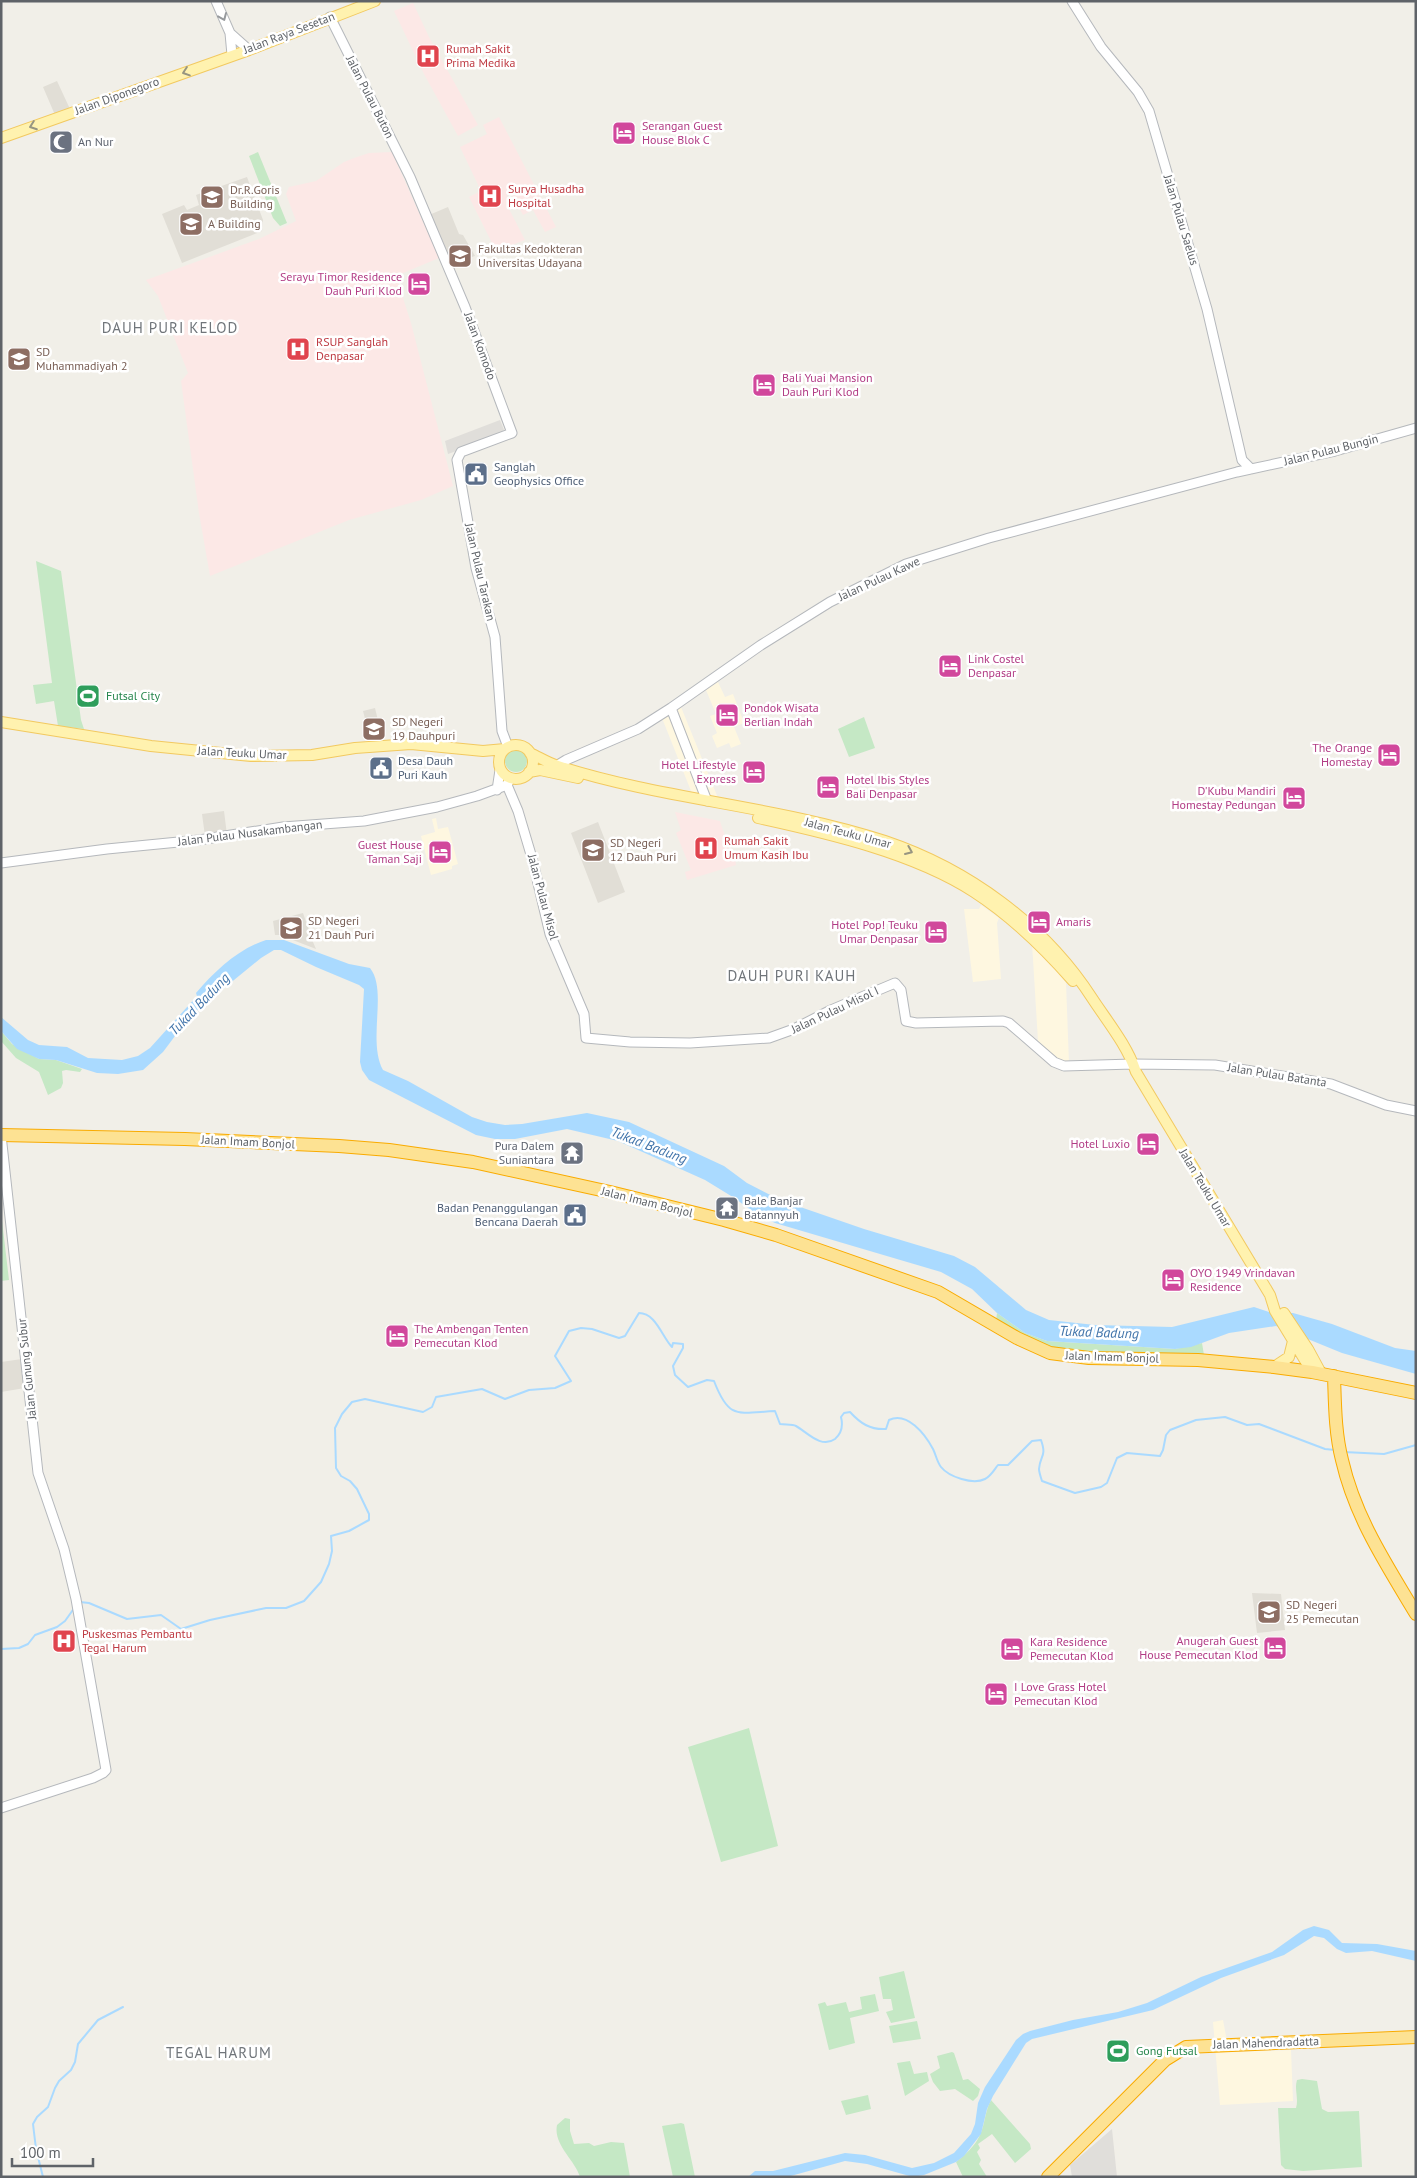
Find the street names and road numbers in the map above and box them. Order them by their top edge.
street label: Jalan Raya Sesetan [240,8,337,57]
street label: Jalan Pulau Buton [343,52,398,141]
street label: Jalan Diponegoro [72,73,161,118]
street label: Jalan Pulau Saelus [1160,172,1202,267]
street label: Jalan Komodo [461,309,500,382]
street label: Jalan Pulau Bungin [1281,431,1380,469]
street label: Jalan Pulau Tarakan [462,521,499,622]
street label: Jalan Pulau Kawe [835,553,922,604]
street label: Jalan Teuku Umar [196,743,287,762]
street label: Jalan Teuku Umar [802,813,893,851]
street label: Jalan Pulau Nusakambangan [176,816,323,849]
street label: Jalan Pulau Misol [525,851,562,942]
street label: Jalan Pulau Misol I [788,983,881,1037]
street label: Jalan Pulau Batanta [1225,1059,1328,1090]
street label: Jalan Imam Bonjol [200,1132,296,1151]
street label: Jalan Teuku Umar [1176,1145,1235,1230]
street label: Jalan Imam Bonjol [599,1183,695,1220]
street label: Jalan Gunung Subur [14,1318,39,1421]
street label: Jalan Imam Bonjol [1064,1347,1160,1366]
street label: Jalan Mahendradatta [1212,2033,1319,2052]

